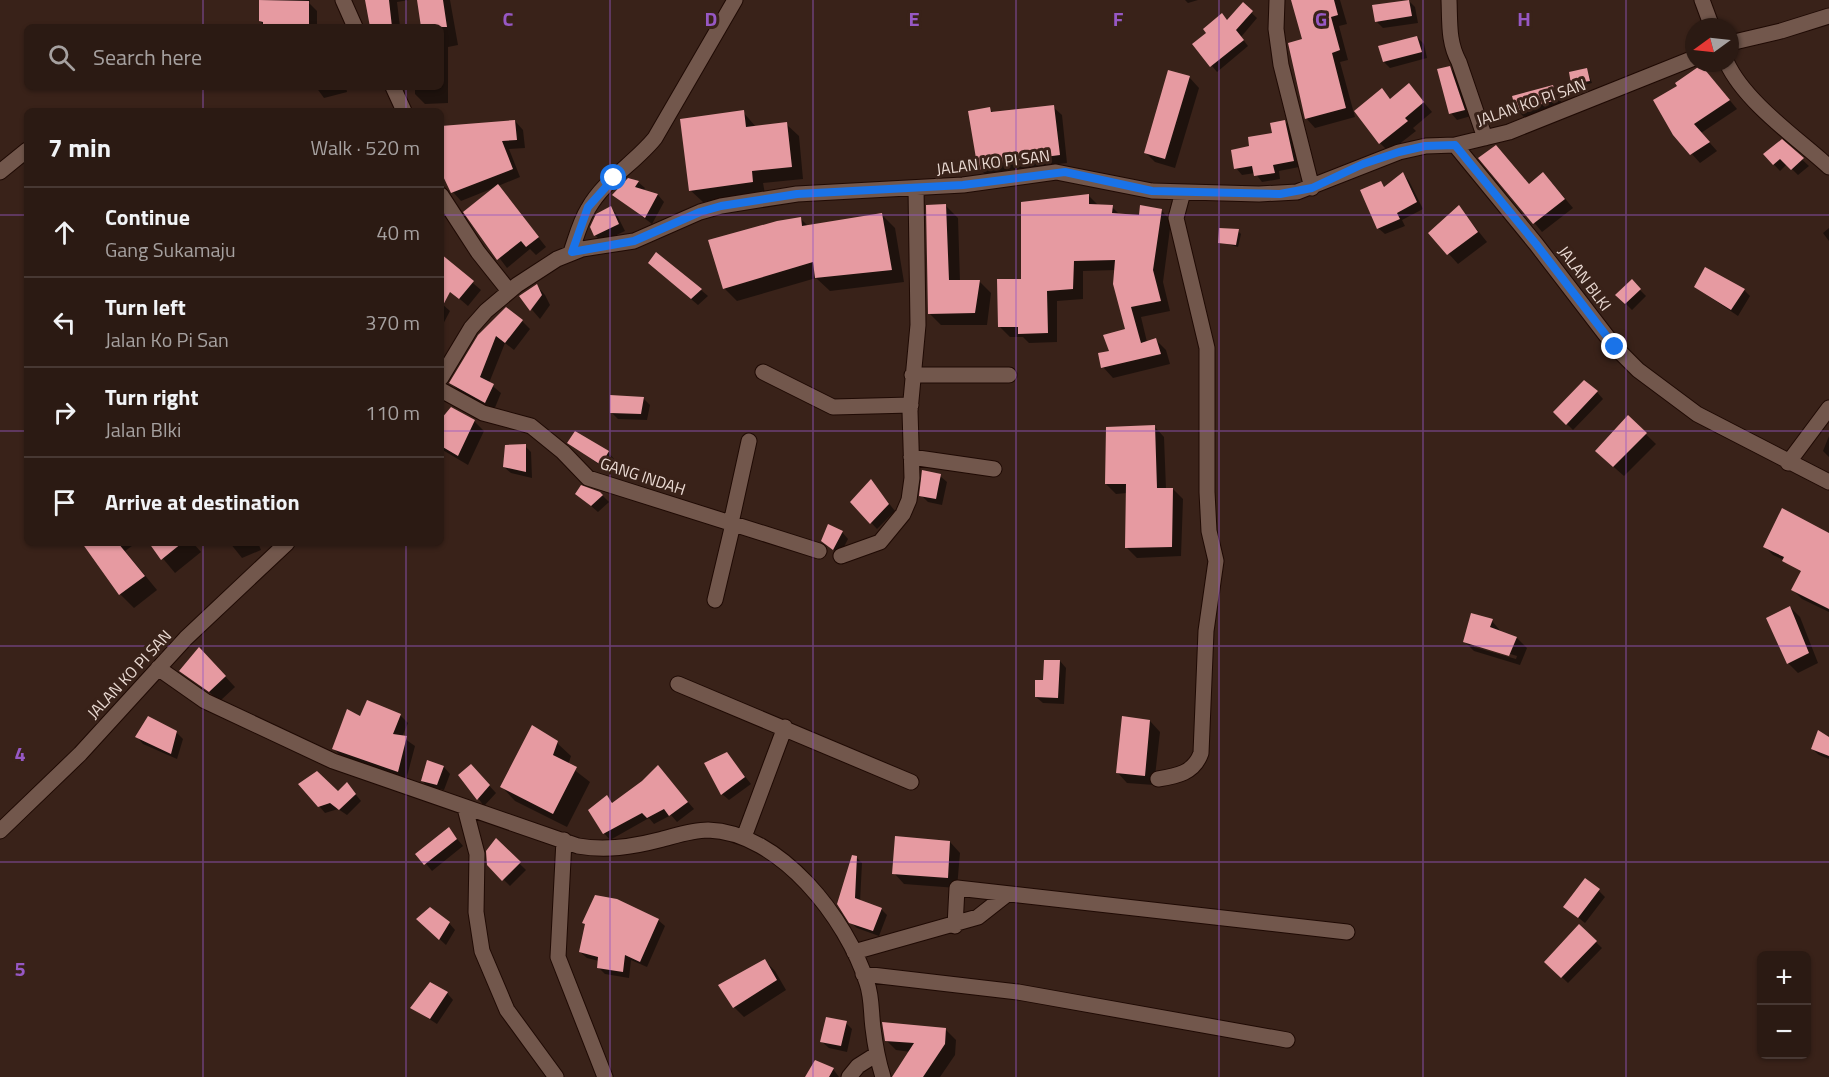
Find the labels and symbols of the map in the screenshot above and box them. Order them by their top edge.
text: C [503,3,514,34]
text: D [705,3,717,34]
text: E [908,3,920,34]
text: F [1113,3,1124,34]
text: G [1315,3,1327,34]
text: H [1517,3,1531,34]
north arrow [1685,18,1739,72]
street label: JALAN KO PI SAN [1473,72,1589,132]
street label: JALAN KO PI SAN [935,143,1051,181]
route start [600,164,626,190]
street label: JALAN BLKI [1552,240,1618,316]
route end [1601,333,1627,359]
street label: GANG INDAH [597,451,689,501]
street label: JALAN KO PI SAN [81,624,177,724]
text: 4 [14,738,26,769]
text: 5 [14,953,26,984]

